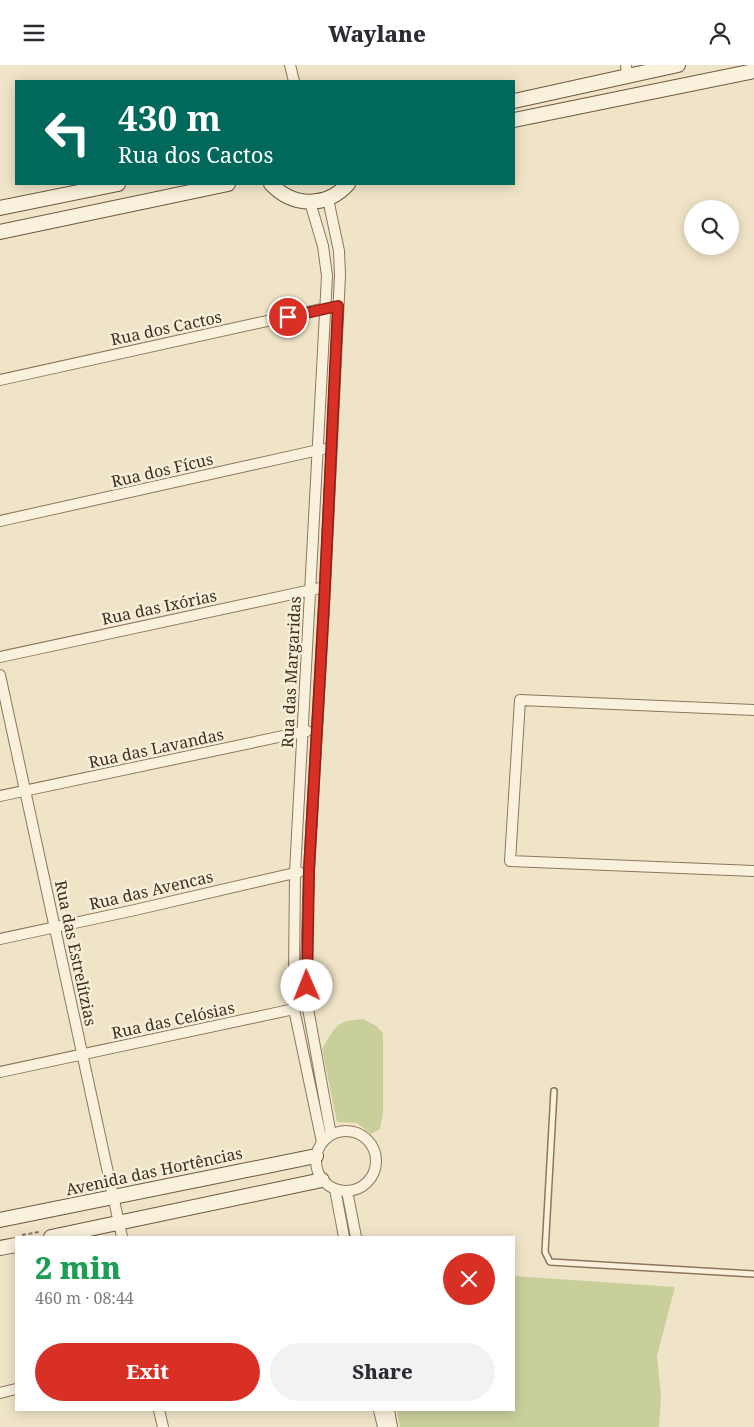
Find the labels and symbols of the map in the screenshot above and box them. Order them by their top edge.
pin [267,296,309,338]
street label: Rua dos Cactos [108,305,224,351]
street label: Rua dos Fícus [109,448,215,492]
street label: Rua das Ixórias [99,584,219,630]
street label: Rua das Margaridas [276,596,306,748]
street label: Rua das Lavandas [86,723,226,773]
street label: Rua das Avencas [87,865,215,915]
street label: Rua das Estrelítzias [50,878,102,1028]
position arrow [280,959,332,1011]
street label: Rua das Celósias [109,996,237,1044]
street label: Avenida das Hortências [64,1142,244,1200]

